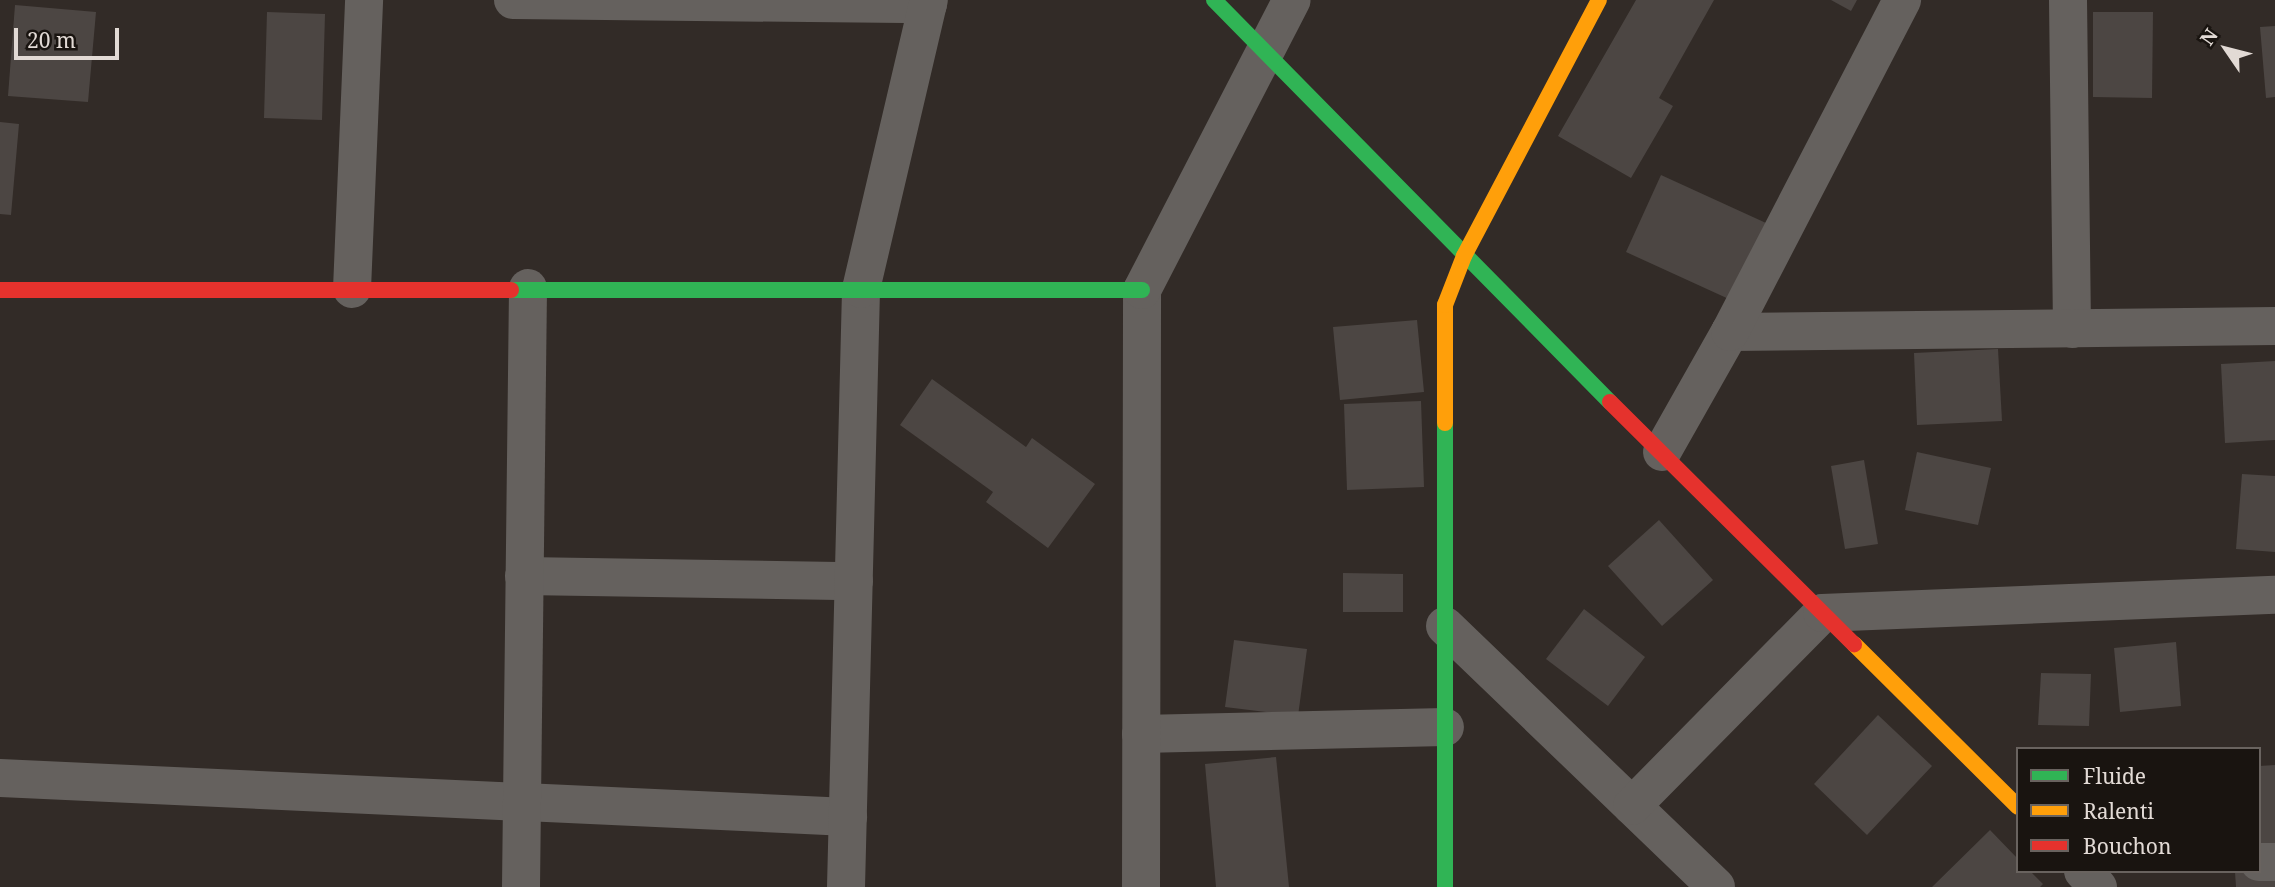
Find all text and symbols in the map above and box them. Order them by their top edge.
scale bar [18,14,122,58]
north arrow [2191,14,2261,84]
text: N [2194,23,2224,51]
text: 20 m [27,26,76,54]
legend [2016,747,2261,873]
text: Fluide [2083,762,2146,790]
text: Ralenti [2083,797,2154,825]
text: Bouchon [2083,832,2172,860]

